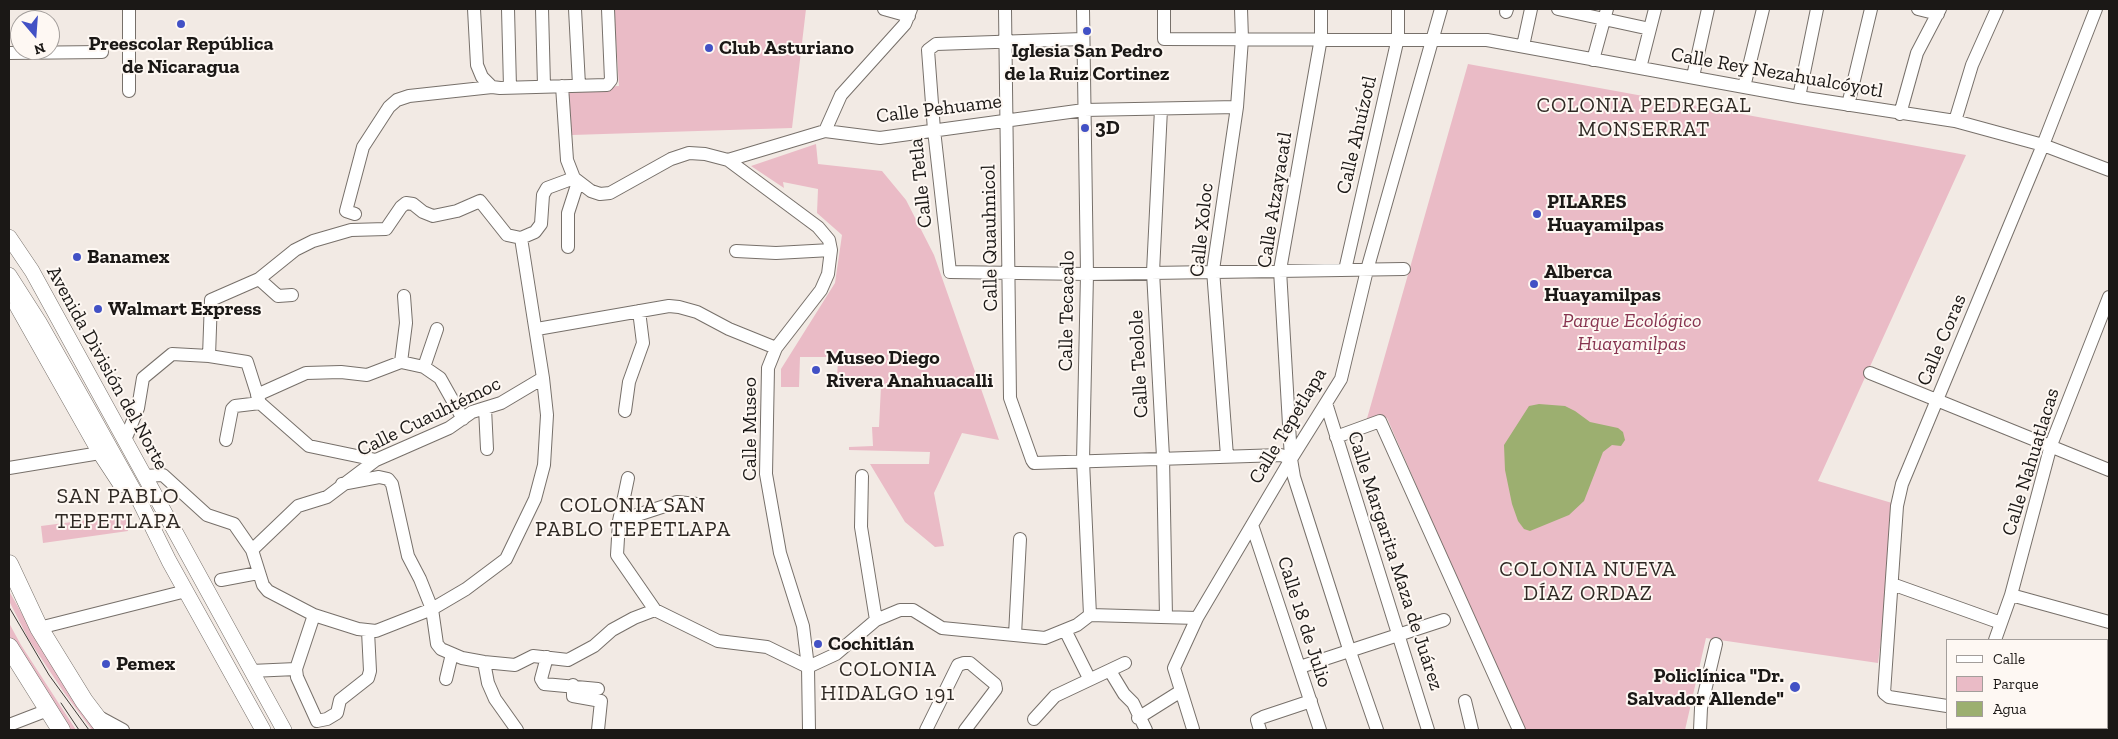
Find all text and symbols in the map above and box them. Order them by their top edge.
north arrow [10,10,60,60]
marker: Preescolar República de Nicaragua [175,18,187,30]
marker: Iglesia San Pedro de la Ruiz Cortinez [1081,25,1093,37]
place label: Preescolar República de Nicaragua [88,32,274,79]
place label: Club Asturiano [719,36,854,60]
text: N [32,39,47,59]
place label: Iglesia San Pedro de la Ruiz Cortinez [1004,39,1170,86]
marker: Club Asturiano [703,42,715,54]
street label: Calle Rey Nezahualcóyotl [1669,42,1885,104]
street label: Calle Ahuízotl [1332,74,1382,196]
street label: Calle Pehuame [875,89,1003,129]
district label: COLONIA PEDREGAL MONSERRAT [1534,93,1754,143]
place label: 3D [1095,116,1120,140]
marker: 3D [1079,122,1091,134]
street label: Calle Atzayacatl [1252,130,1298,270]
street label: Calle Tetla [904,137,938,229]
street label: Calle Quauhnicol [977,164,1003,312]
street label: Calle Xoloc [1185,182,1219,278]
place label: PILARES Huayamilpas [1547,190,1664,237]
marker: PILARES Huayamilpas [1531,208,1543,220]
place label: Banamex [87,245,169,269]
street label: Calle Tecacalo [1054,250,1080,372]
marker: Banamex [71,251,83,263]
place label: Alberca Huayamilpas [1544,260,1661,307]
street label: Avenida División del Norte [41,262,173,474]
marker: Alberca Huayamilpas [1528,278,1540,290]
street label: Calle Coras [1912,291,1972,389]
place label: Walmart Express [108,297,262,321]
marker: Walmart Express [92,303,104,315]
street label: Calle Teolole [1124,309,1154,419]
park label: Parque Ecológico Huayamilpas [1562,309,1702,356]
place label: Museo Diego Rivera Anahuacalli [826,346,993,393]
marker: Museo Diego Rivera Anahuacalli [810,364,822,376]
street label: Calle Tepetlapa [1244,364,1332,488]
street label: Calle Cuauhtémoc [353,372,505,462]
street label: Calle Museo [738,377,762,481]
street label: Calle Nahuatlacas [1997,385,2065,539]
street label: Calle Margarita Maza de Juárez [1342,428,1448,694]
district label: SAN PABLO TEPETLAPA [54,484,182,536]
district label: COLONIA SAN PABLO TEPETLAPA [533,493,733,543]
street label: Calle 18 de Julio [1272,554,1336,690]
district label: COLONIA NUEVA DÍAZ ORDAZ [1498,557,1678,607]
place label: Cochitlán [828,632,914,656]
marker: Cochitlán [812,638,824,650]
legend [1946,639,2108,729]
text: Calle [1993,650,2025,668]
place label: Pemex [116,652,175,676]
district label: COLONIA HIDALGO 191 [819,657,957,707]
marker: Pemex [100,658,112,670]
place label: Policlínica "Dr. Salvador Allende" [1627,664,1784,711]
text: Parque [1993,675,2039,693]
marker: Policlínica "Dr. Salvador Allende" [1788,680,1802,694]
text: Agua [1993,700,2026,718]

